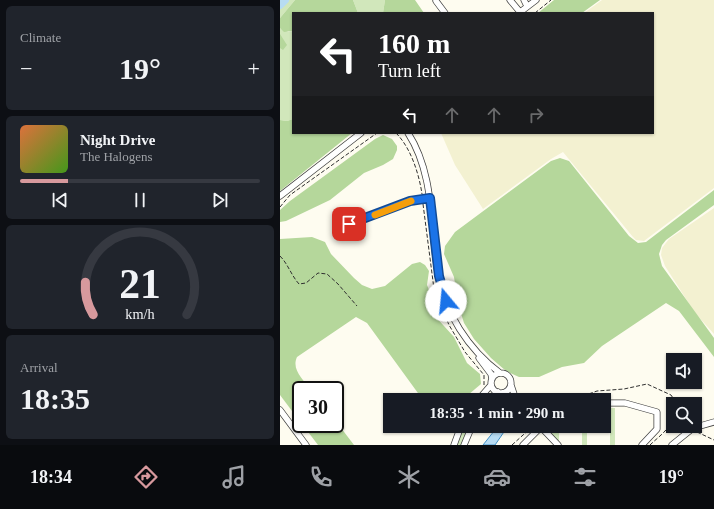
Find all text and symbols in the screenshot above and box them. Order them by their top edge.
icon: left [312,28,364,80]
text: 160 m [378,28,450,59]
text: Climate [20,30,61,45]
text: 19° [119,52,161,85]
text: − [20,56,32,81]
text: + [248,56,260,81]
text: Turn left [378,61,441,81]
icon: left [399,104,421,126]
icon: ahead [441,104,463,126]
icon: ahead [483,104,505,126]
icon: right [525,104,547,126]
text: Night Drive [80,132,155,148]
text: The Halogens [80,149,153,164]
icon: previous [49,189,71,211]
icon: pause [129,189,151,211]
icon: next [209,189,231,211]
pin [332,207,366,241]
icon: arrive [338,213,360,235]
text: 21 [119,261,161,307]
position arrow [425,280,467,322]
text: km/h [125,306,155,322]
map controls [666,353,702,433]
button: sound [666,353,702,389]
text: Arrival [20,360,58,375]
speed limit sign: 30 [292,381,344,433]
text: 18:35 [20,382,90,415]
button: search [666,397,702,433]
text: 18:35 · 1 min · 290 m [430,405,565,421]
icon: directions [132,463,160,491]
icon: music [220,463,248,491]
icon: phone [307,463,335,491]
icon: climate [395,463,423,491]
icon: car [483,463,511,491]
icon: filters [571,463,599,491]
text: 18:34 [30,467,72,487]
text: 19° [659,467,684,487]

